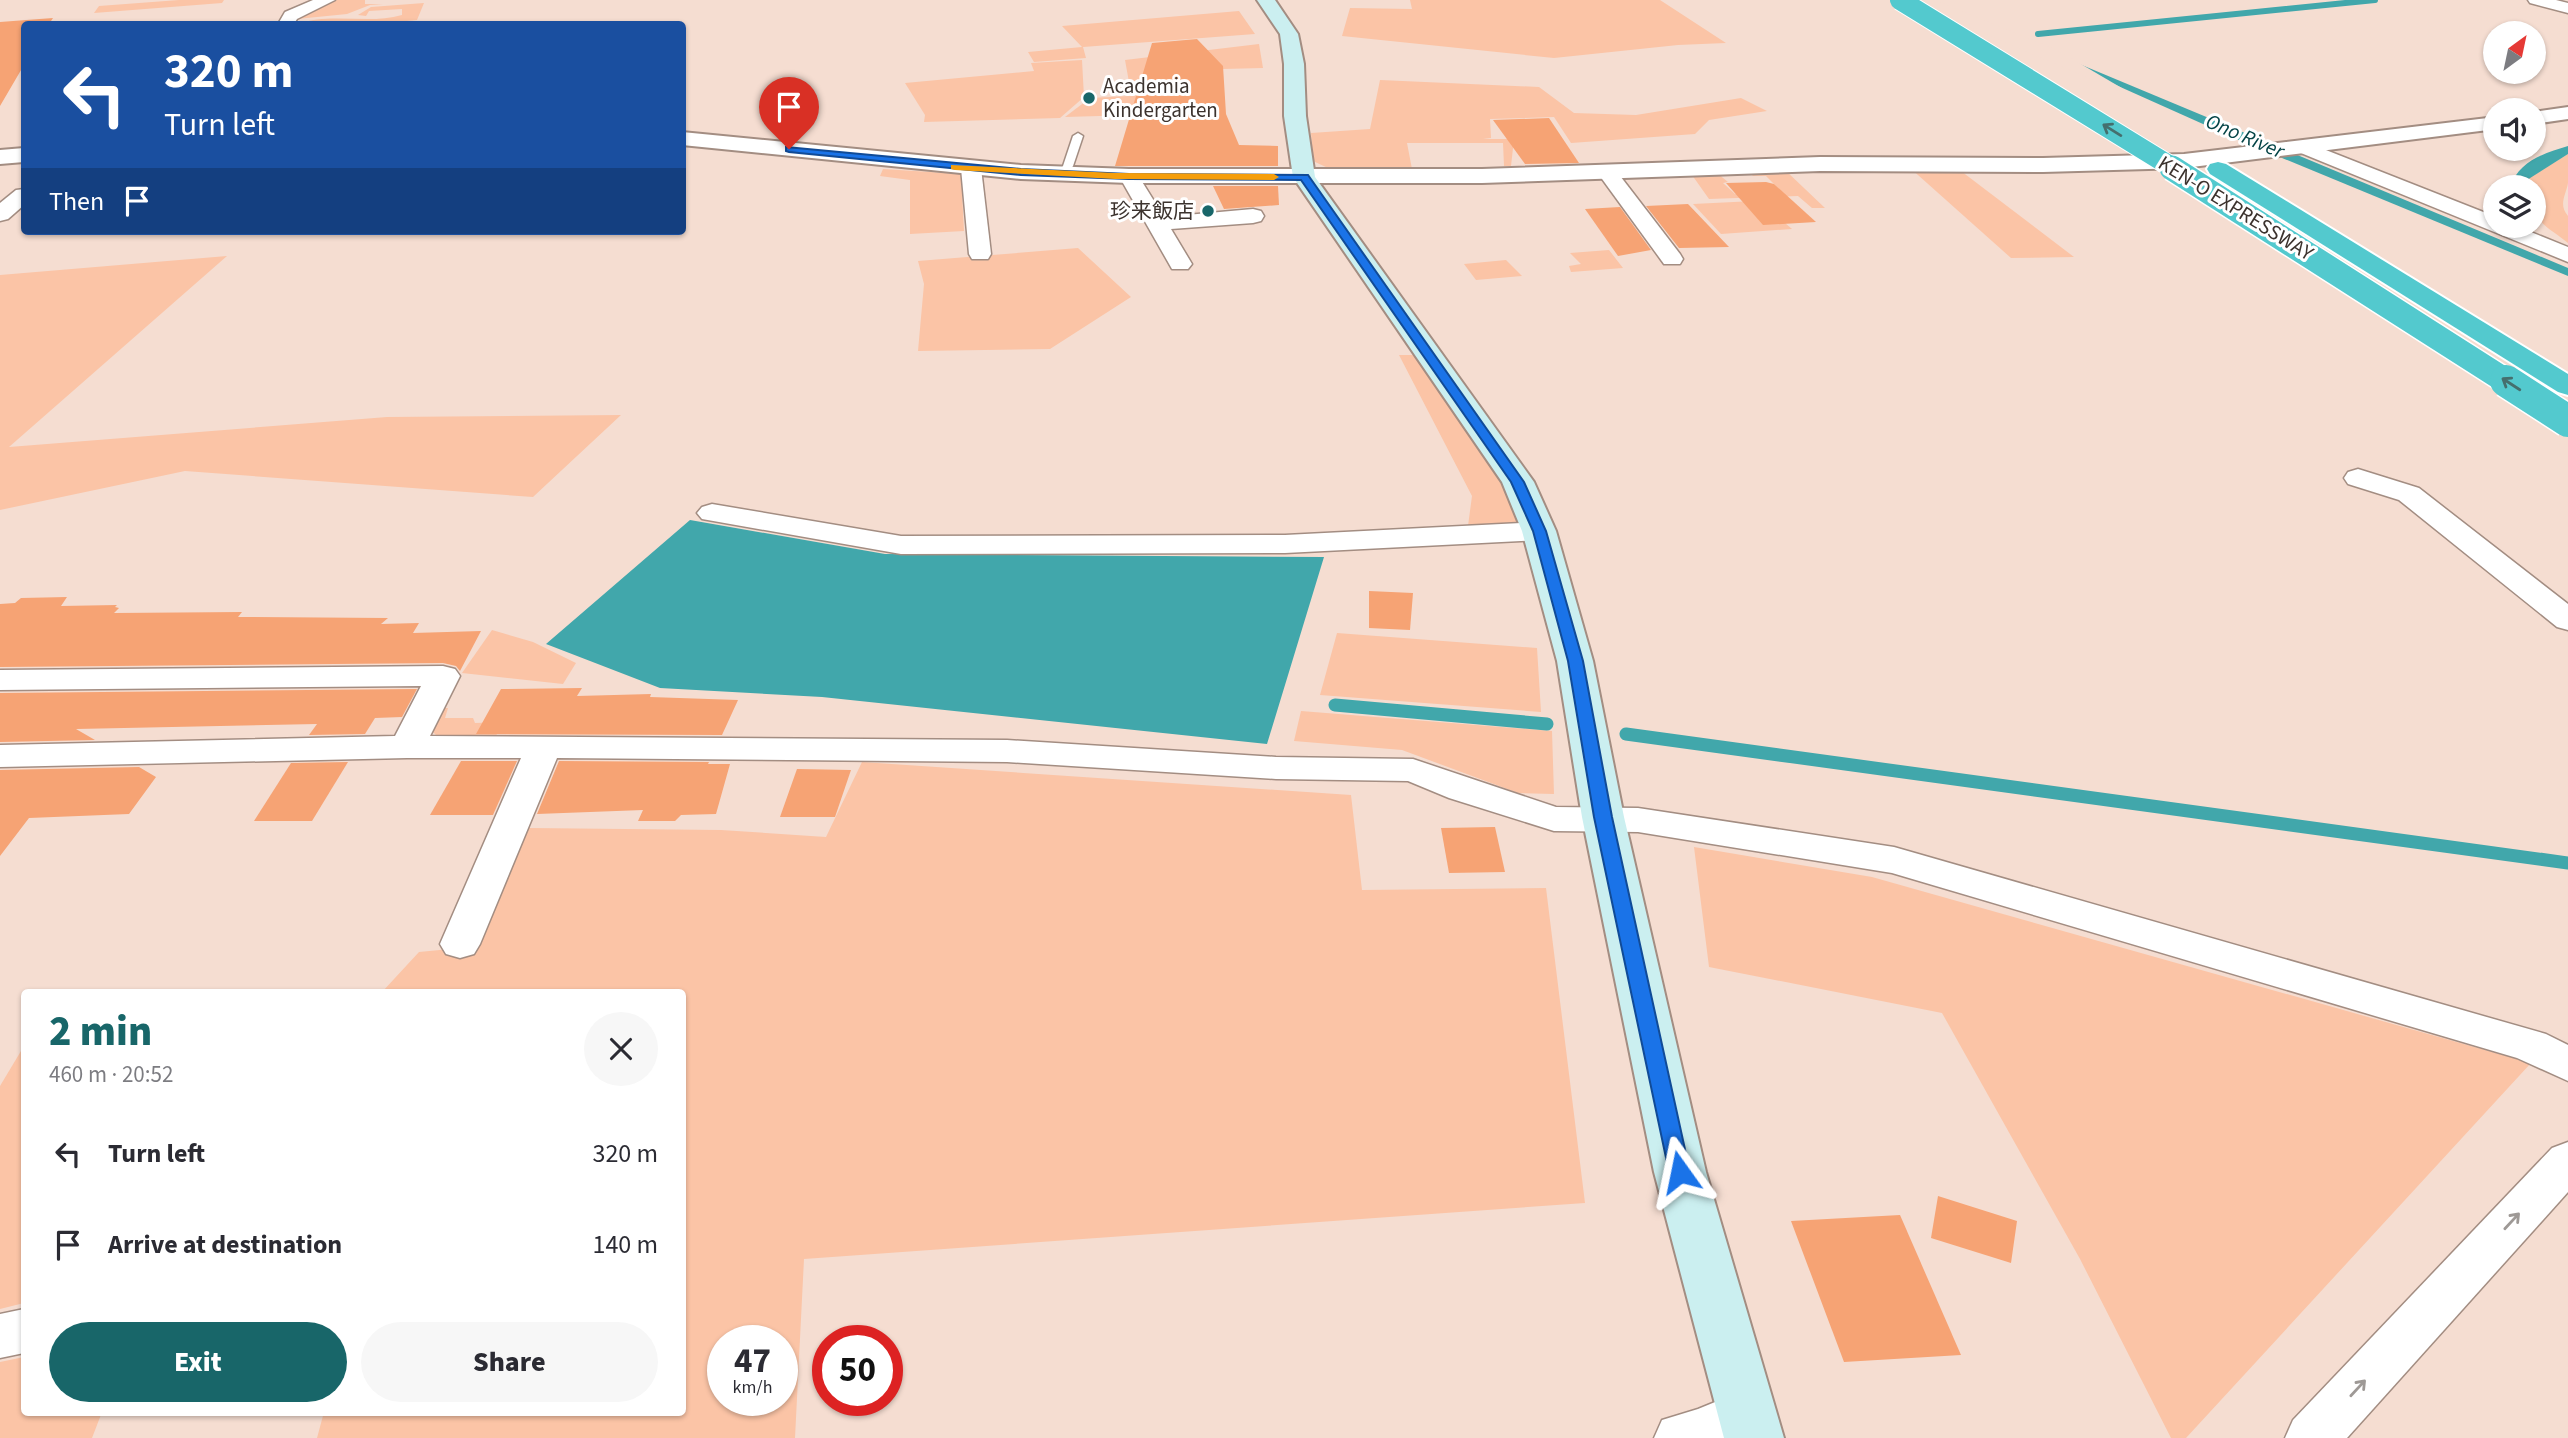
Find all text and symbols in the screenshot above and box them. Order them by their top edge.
north arrow [2483,21,2546,84]
map controls [2483,21,2546,238]
text: 320 m [164,37,293,107]
icon: left [49,49,140,140]
place label: Academia Kindergarten [1103,71,1218,125]
pin [759,77,819,149]
icon: arrive [770,88,808,126]
marker: Academia Kindergarten [1081,90,1097,106]
button: sound [2483,98,2546,161]
text: Turn left [164,102,275,148]
water label: Ono River [2201,106,2290,166]
one-way arrow [2103,123,2123,137]
street label: KEN-O EXPRESSWAY [2153,148,2320,268]
button: layers [2483,175,2546,238]
icon: arrive [118,182,156,220]
text: Then [49,183,104,220]
place label: 珍来飯店 [1110,196,1194,226]
marker: 珍来飯店 [1200,203,1216,219]
one-way arrow [2501,377,2521,391]
text: 2 min [49,1002,152,1062]
button: close [584,1012,658,1086]
text: 460 m · 20:52 [49,1058,173,1091]
icon: left [49,1135,87,1173]
text: Turn left [108,1135,205,1172]
text: 320 m [592,1135,658,1172]
position arrow [1643,1135,1717,1209]
one-way arrow [2504,1213,2521,1230]
icon: arrive [49,1226,87,1264]
text: Arrive at destination [108,1226,342,1263]
text: 140 m [592,1226,658,1263]
button: Exit [49,1322,347,1402]
button: Share [361,1322,658,1402]
speed limit sign: 50 [812,1325,903,1416]
text: 47 [734,1336,771,1386]
text: km/h [733,1375,772,1400]
one-way arrow [2350,1379,2366,1397]

